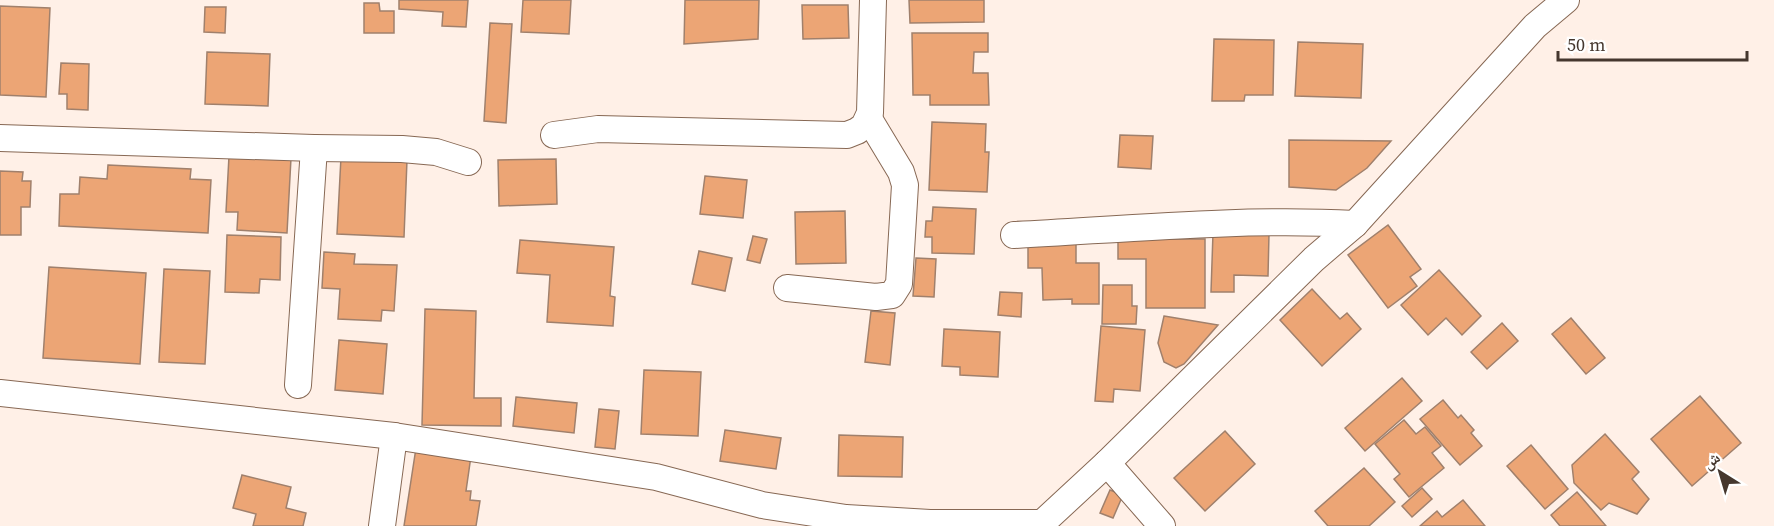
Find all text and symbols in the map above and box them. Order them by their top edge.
scale bar [1558,24,1747,62]
text: 50 m [1567,32,1605,57]
north arrow [1690,442,1750,502]
text: ش [1698,446,1724,474]

